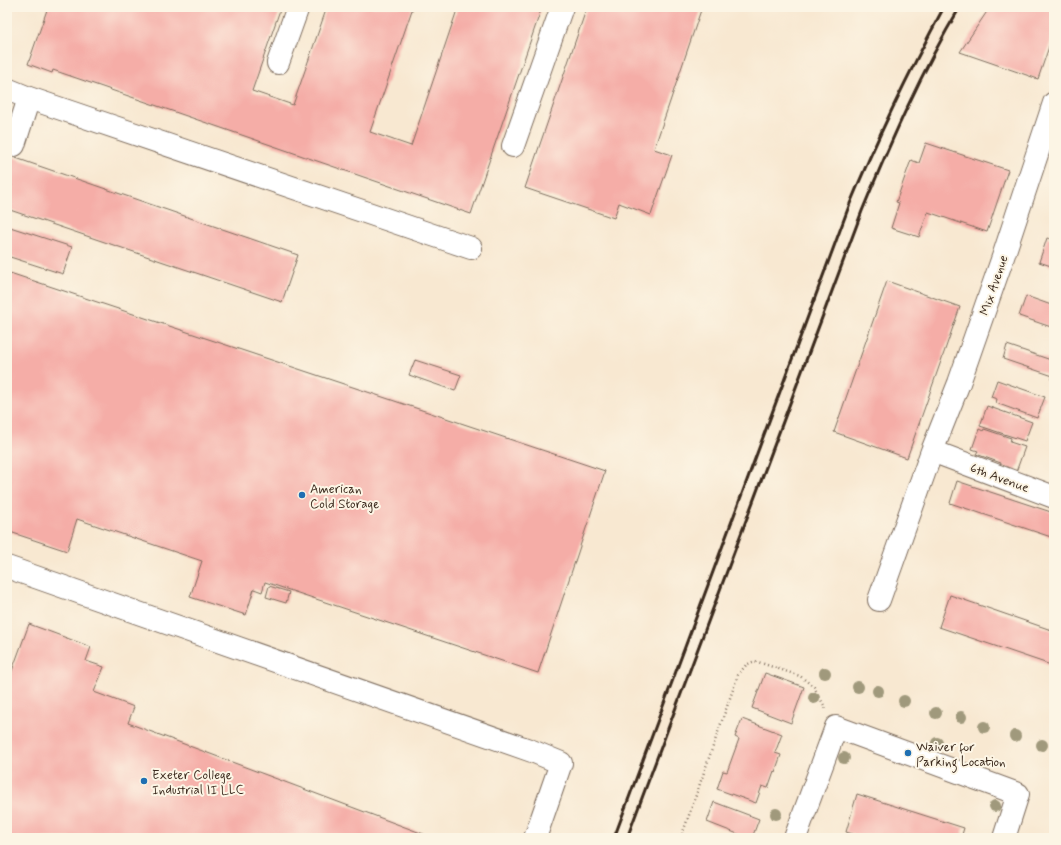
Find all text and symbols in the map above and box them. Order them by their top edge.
street label: Mix Avenue [976,253,1013,318]
street label: 6th Avenue [968,460,1031,497]
place label: American Cold Storage [310,481,379,513]
marker: American Cold Storage [297,490,307,500]
place label: Waiver for Parking Location [916,739,1006,773]
marker: Waiver for Parking Location [903,748,913,758]
place label: Exeter College Industrial II LLC [152,767,245,799]
marker: Exeter College Industrial II LLC [139,776,149,786]

